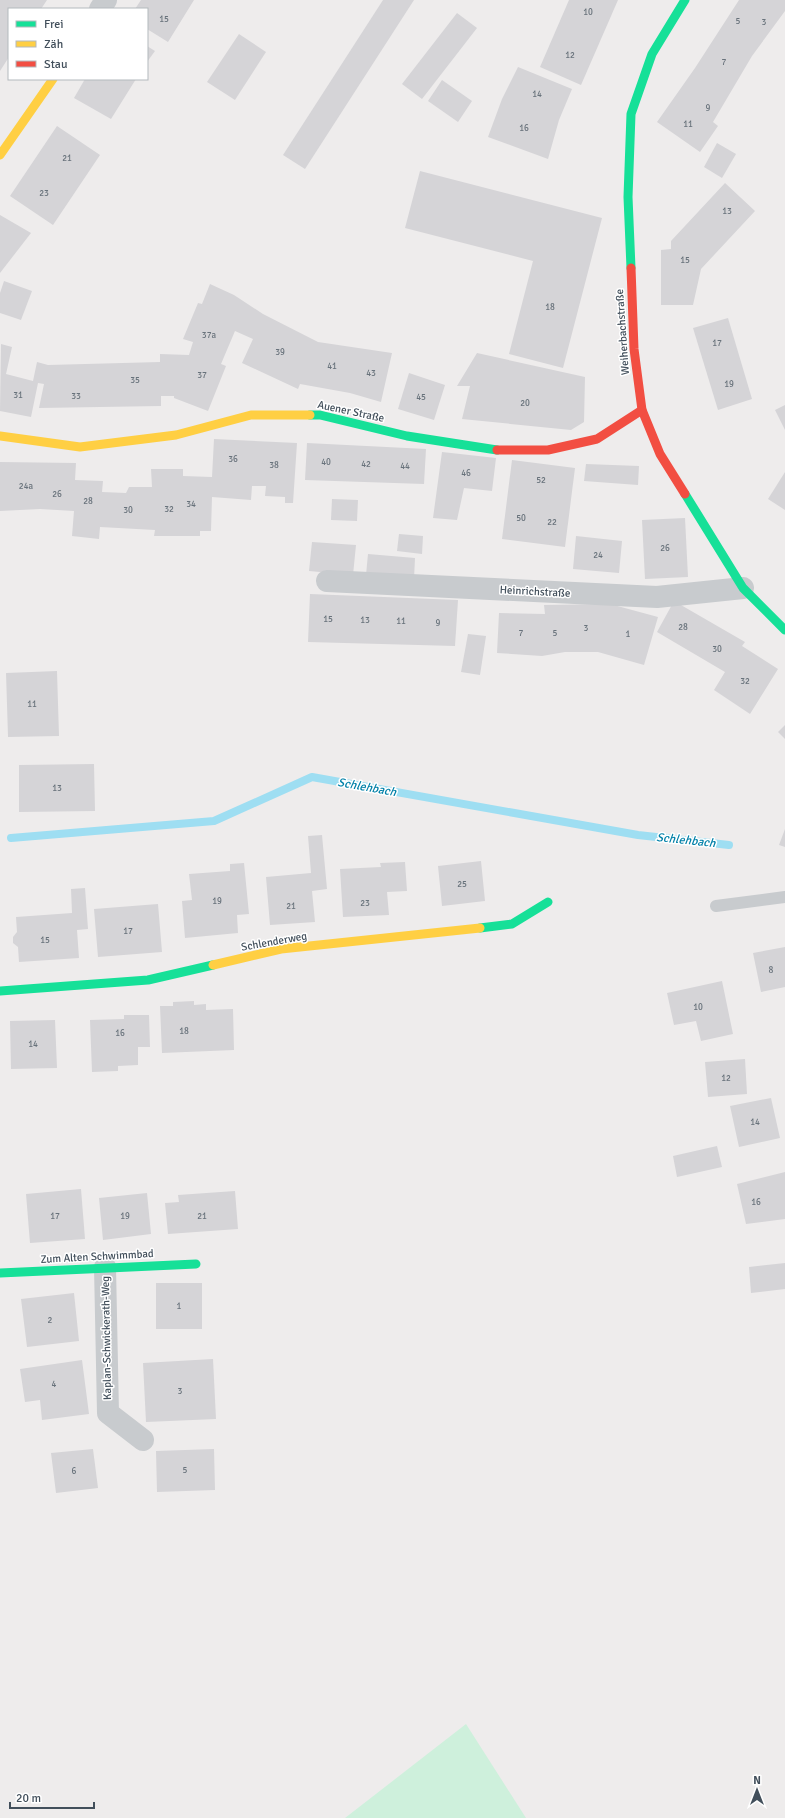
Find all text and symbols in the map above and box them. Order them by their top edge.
house number: 10 [583,7,593,18]
legend [8,8,148,80]
house number: 15 [159,14,169,25]
house number: 5 [736,16,741,27]
text: Frei [44,17,63,32]
house number: 3 [762,17,767,28]
text: Zäh [44,37,63,52]
house number: 12 [565,50,575,61]
text: Stau [44,57,68,72]
house number: 7 [722,57,727,68]
house number: 14 [532,89,542,100]
house number: 9 [706,103,711,114]
house number: 11 [683,119,693,130]
house number: 16 [519,123,529,134]
house number: 21 [62,153,72,164]
house number: 23 [39,188,49,199]
house number: 13 [722,206,732,217]
house number: 15 [680,255,690,266]
street label: Weiherbachstraße [613,289,632,375]
house number: 18 [545,302,555,313]
house number: 37a [202,330,217,341]
house number: 17 [712,338,722,349]
house number: 39 [275,347,285,358]
house number: 41 [327,361,337,372]
house number: 43 [366,368,376,379]
house number: 37 [197,370,207,381]
house number: 35 [130,375,140,386]
house number: 19 [724,379,734,390]
house number: 31 [13,390,23,401]
house number: 33 [71,391,81,402]
house number: 45 [416,392,426,403]
street label: Auener Straße [316,398,386,425]
house number: 20 [520,398,530,409]
house number: 36 [228,454,238,465]
house number: 40 [321,457,331,468]
house number: 42 [361,459,371,470]
house number: 38 [269,460,279,471]
house number: 44 [400,461,410,472]
house number: 46 [461,468,471,479]
house number: 52 [536,475,546,486]
house number: 24a [19,481,34,492]
house number: 26 [52,489,62,500]
house number: 28 [83,496,93,507]
house number: 34 [186,499,196,510]
house number: 32 [164,504,174,515]
house number: 30 [123,505,133,516]
house number: 50 [516,513,526,524]
house number: 22 [547,517,557,528]
house number: 26 [660,543,670,554]
house number: 24 [593,550,603,561]
street label: Heinrichstraße [499,583,571,600]
house number: 15 [323,614,333,625]
house number: 13 [360,615,370,626]
house number: 11 [396,616,406,627]
house number: 9 [436,618,441,629]
house number: 28 [678,622,688,633]
house number: 3 [584,623,589,634]
house number: 7 [519,628,524,639]
house number: 5 [553,628,558,639]
house number: 1 [626,629,631,640]
house number: 30 [712,644,722,655]
house number: 32 [740,676,750,687]
house number: 11 [27,699,37,710]
water label: Schlehbach [336,775,398,800]
house number: 13 [52,783,62,794]
water label: Schlehbach [656,830,717,851]
house number: 25 [457,879,467,890]
house number: 19 [212,896,222,907]
house number: 23 [360,898,370,909]
house number: 21 [286,901,296,912]
house number: 17 [123,926,133,937]
street label: Schlenderweg [240,929,308,954]
house number: 15 [40,935,50,946]
house number: 8 [769,965,774,976]
house number: 10 [693,1002,703,1013]
house number: 18 [179,1026,189,1037]
house number: 16 [115,1028,125,1039]
house number: 14 [28,1039,38,1050]
house number: 12 [721,1073,731,1084]
house number: 14 [750,1117,760,1128]
house number: 16 [751,1197,761,1208]
house number: 17 [50,1211,60,1222]
house number: 19 [120,1211,130,1222]
house number: 21 [197,1211,207,1222]
street label: Zum Alten Schwimmbad [40,1247,154,1266]
street label: Kaplan-Schwickerath-Weg [99,1276,114,1400]
house number: 1 [177,1301,182,1312]
house number: 2 [48,1315,53,1326]
house number: 4 [52,1379,57,1390]
house number: 3 [178,1386,183,1397]
house number: 5 [183,1465,188,1476]
house number: 6 [72,1466,77,1477]
north arrow [737,1770,777,1810]
text: N [753,1774,761,1787]
scale bar [10,1784,94,1810]
text: 20 m [16,1791,41,1806]

